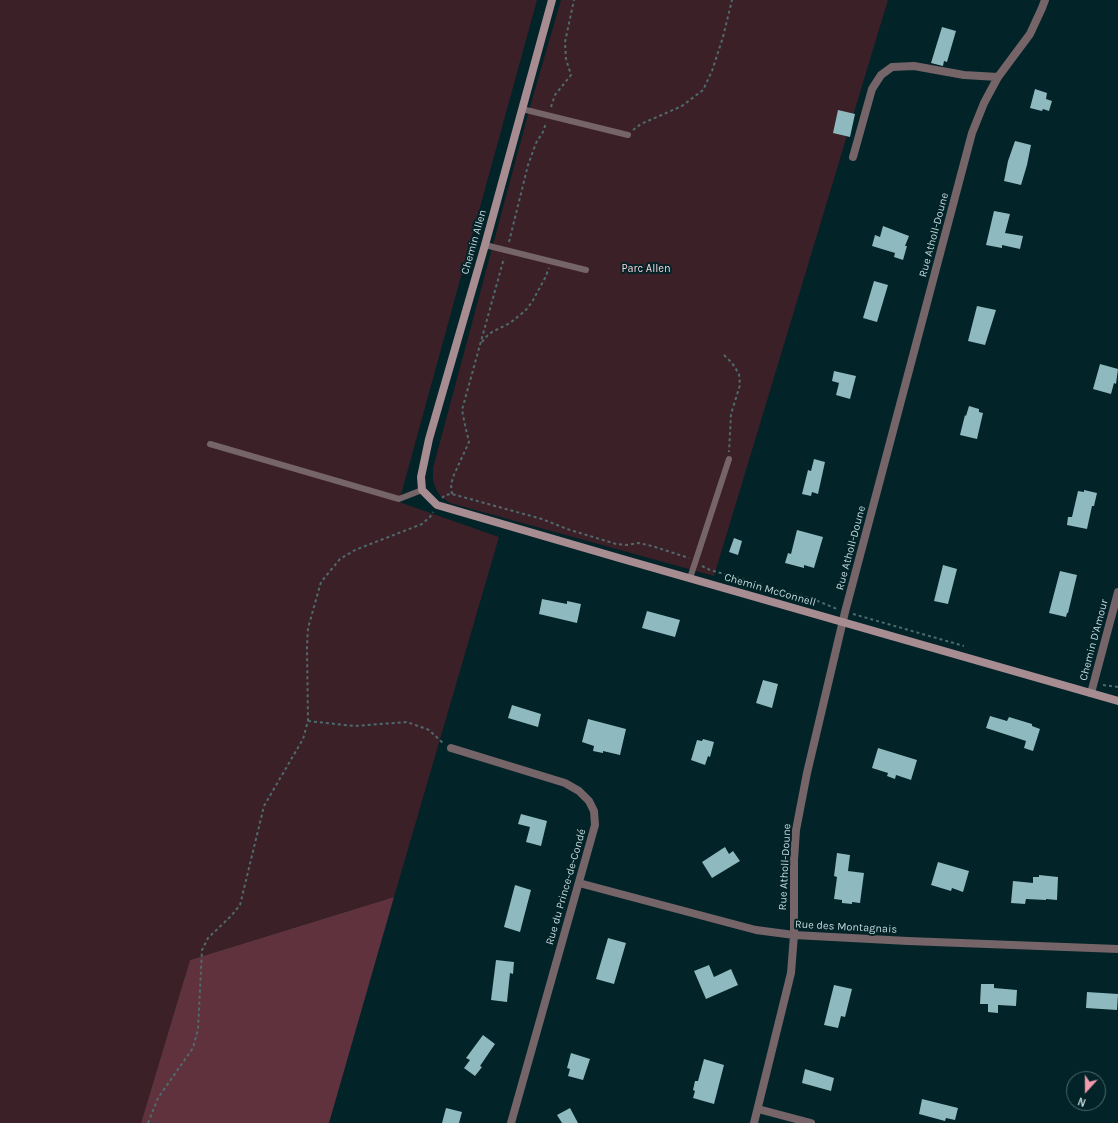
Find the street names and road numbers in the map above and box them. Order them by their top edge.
street label: Rue Atholl-Doune [916,191,952,279]
street label: Chemin Allen [458,208,490,276]
street label: Rue Atholl-Doune [833,504,869,592]
street label: Chemin McConnell [723,571,817,609]
street label: Chemin D'Amour [1077,598,1111,682]
street label: Rue Atholl-Doune [776,823,794,911]
street label: Rue du Prince-de-Condé [543,827,589,947]
street label: Rue des Montagnais [795,918,897,936]

